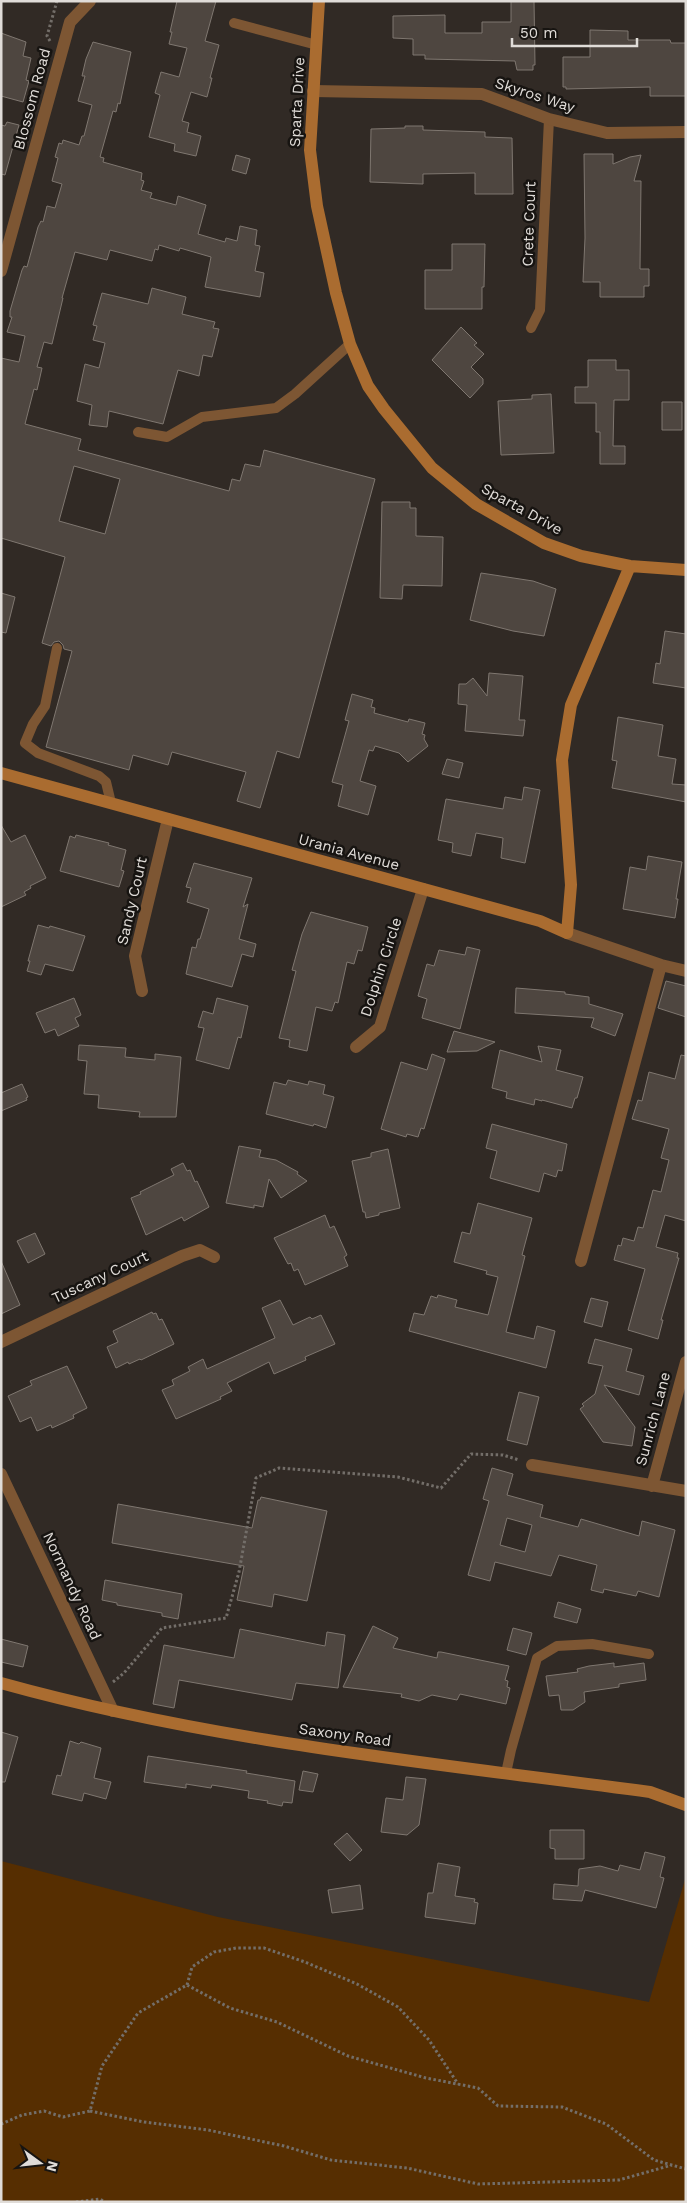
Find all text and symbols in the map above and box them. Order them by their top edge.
scale bar [512,15,637,47]
text: 50 m [520,24,557,42]
street label: Blossom Road [10,46,54,152]
street label: Sparta Drive [286,57,308,147]
street label: Skyros Way [493,74,577,116]
street label: Crete Court [519,180,540,267]
street label: Sparta Drive [478,479,566,539]
street label: Urania Avenue [296,830,402,874]
street label: Sandy Court [113,855,151,947]
street label: Dolphin Circle [356,915,406,1019]
street label: Tuscany Court [49,1247,152,1307]
street label: Sunrich Lane [632,1370,674,1468]
street label: Normandy Road [39,1529,105,1643]
street label: Saxony Road [298,1720,392,1750]
north arrow [15,2138,65,2188]
text: N [43,2159,62,2173]

